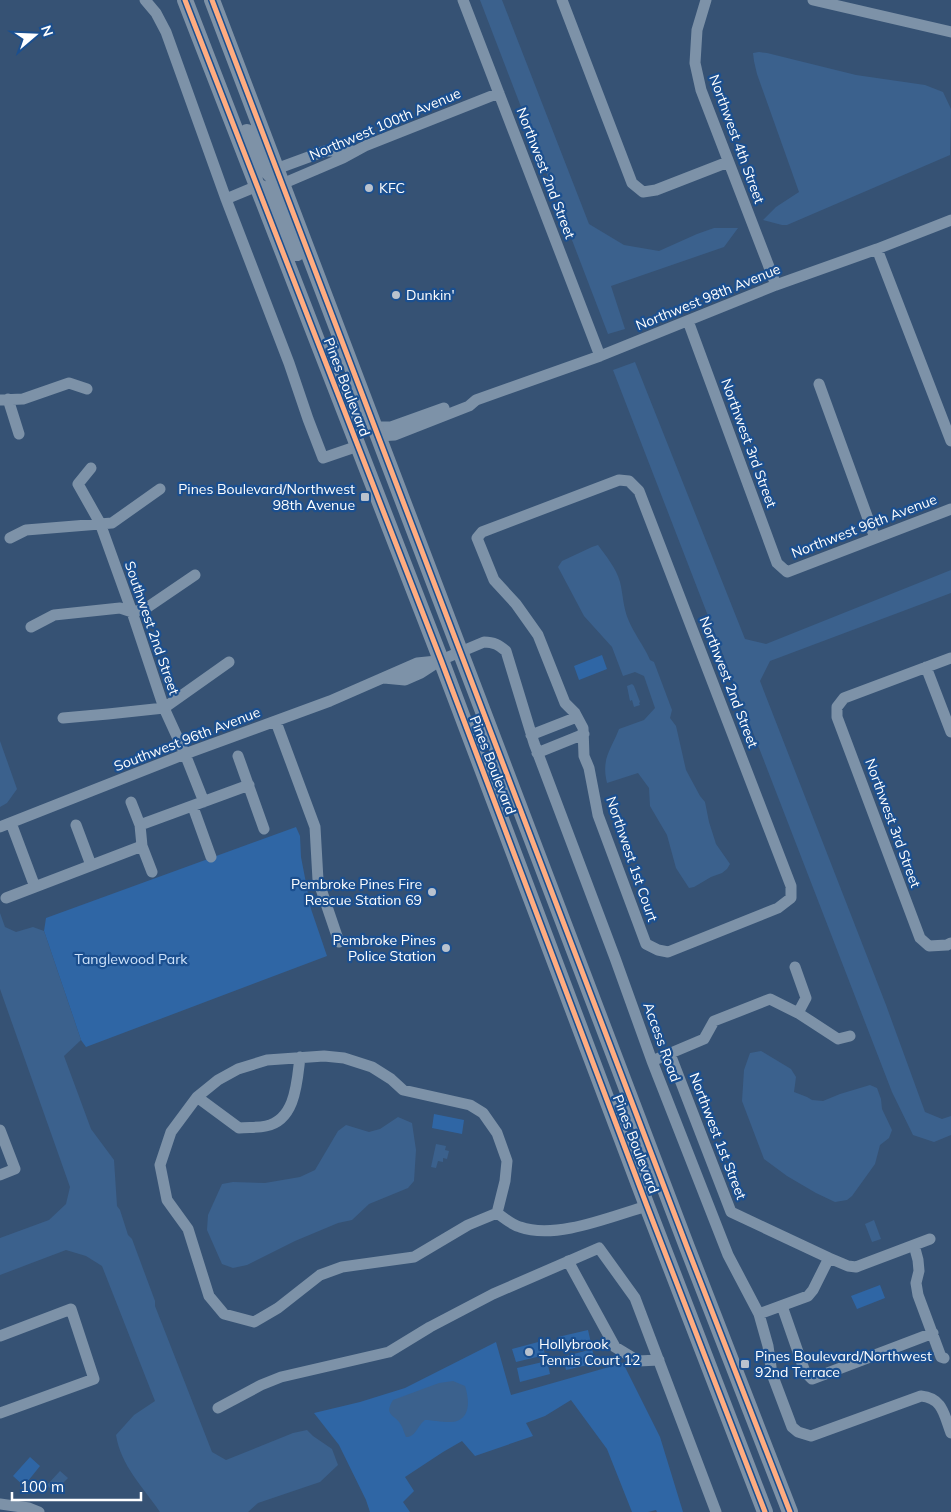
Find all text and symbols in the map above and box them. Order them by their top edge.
north arrow [10,10,60,60]
text: N [37,23,58,39]
street label: Northwest 4th Street [705,72,769,206]
street label: Northwest 100th Avenue [307,84,463,164]
street label: Northwest 2nd Street [513,105,579,241]
place label: KFC [379,179,405,197]
marker: KFC [363,182,375,194]
street label: Northwest 98th Avenue [633,260,783,334]
place label: Dunkin' [406,286,455,304]
marker: Dunkin' [390,289,402,301]
street label: Pines Boulevard [320,335,374,439]
street label: Northwest 3rd Street [717,376,781,510]
place label: Pines Boulevard/Northwest 98th Avenue [178,480,355,514]
street label: Northwest 96th Avenue [789,490,939,562]
marker: Pines Boulevard/Northwest 98th Avenue [359,491,371,503]
street label: Southwest 2nd Street [121,559,183,697]
street label: Northwest 2nd Street [696,614,762,750]
street label: Southwest 96th Avenue [111,703,263,775]
street label: Pines Boulevard [466,713,520,817]
street label: Northwest 3rd Street [861,756,925,890]
street label: Northwest 1st Court [602,794,662,924]
place label: Pembroke Pines Fire Rescue Station 69 [291,875,422,909]
marker: Pembroke Pines Fire Rescue Station 69 [426,886,438,898]
place label: Pembroke Pines Police Station [332,931,436,965]
marker: Pembroke Pines Police Station [440,942,452,954]
park label: Tanglewood Park [75,950,188,968]
street label: Access Road [639,1000,685,1084]
street label: Northwest 1st Street [685,1070,751,1202]
street label: Pines Boulevard [609,1092,663,1196]
place label: Hollybrook Tennis Court 12 [539,1335,640,1369]
marker: Hollybrook Tennis Court 12 [523,1346,535,1358]
place label: Pines Boulevard/Northwest 92nd Terrace [755,1347,932,1381]
marker: Pines Boulevard/Northwest 92nd Terrace [739,1358,751,1370]
scale bar [12,1470,141,1502]
text: 100 m [20,1477,64,1496]

